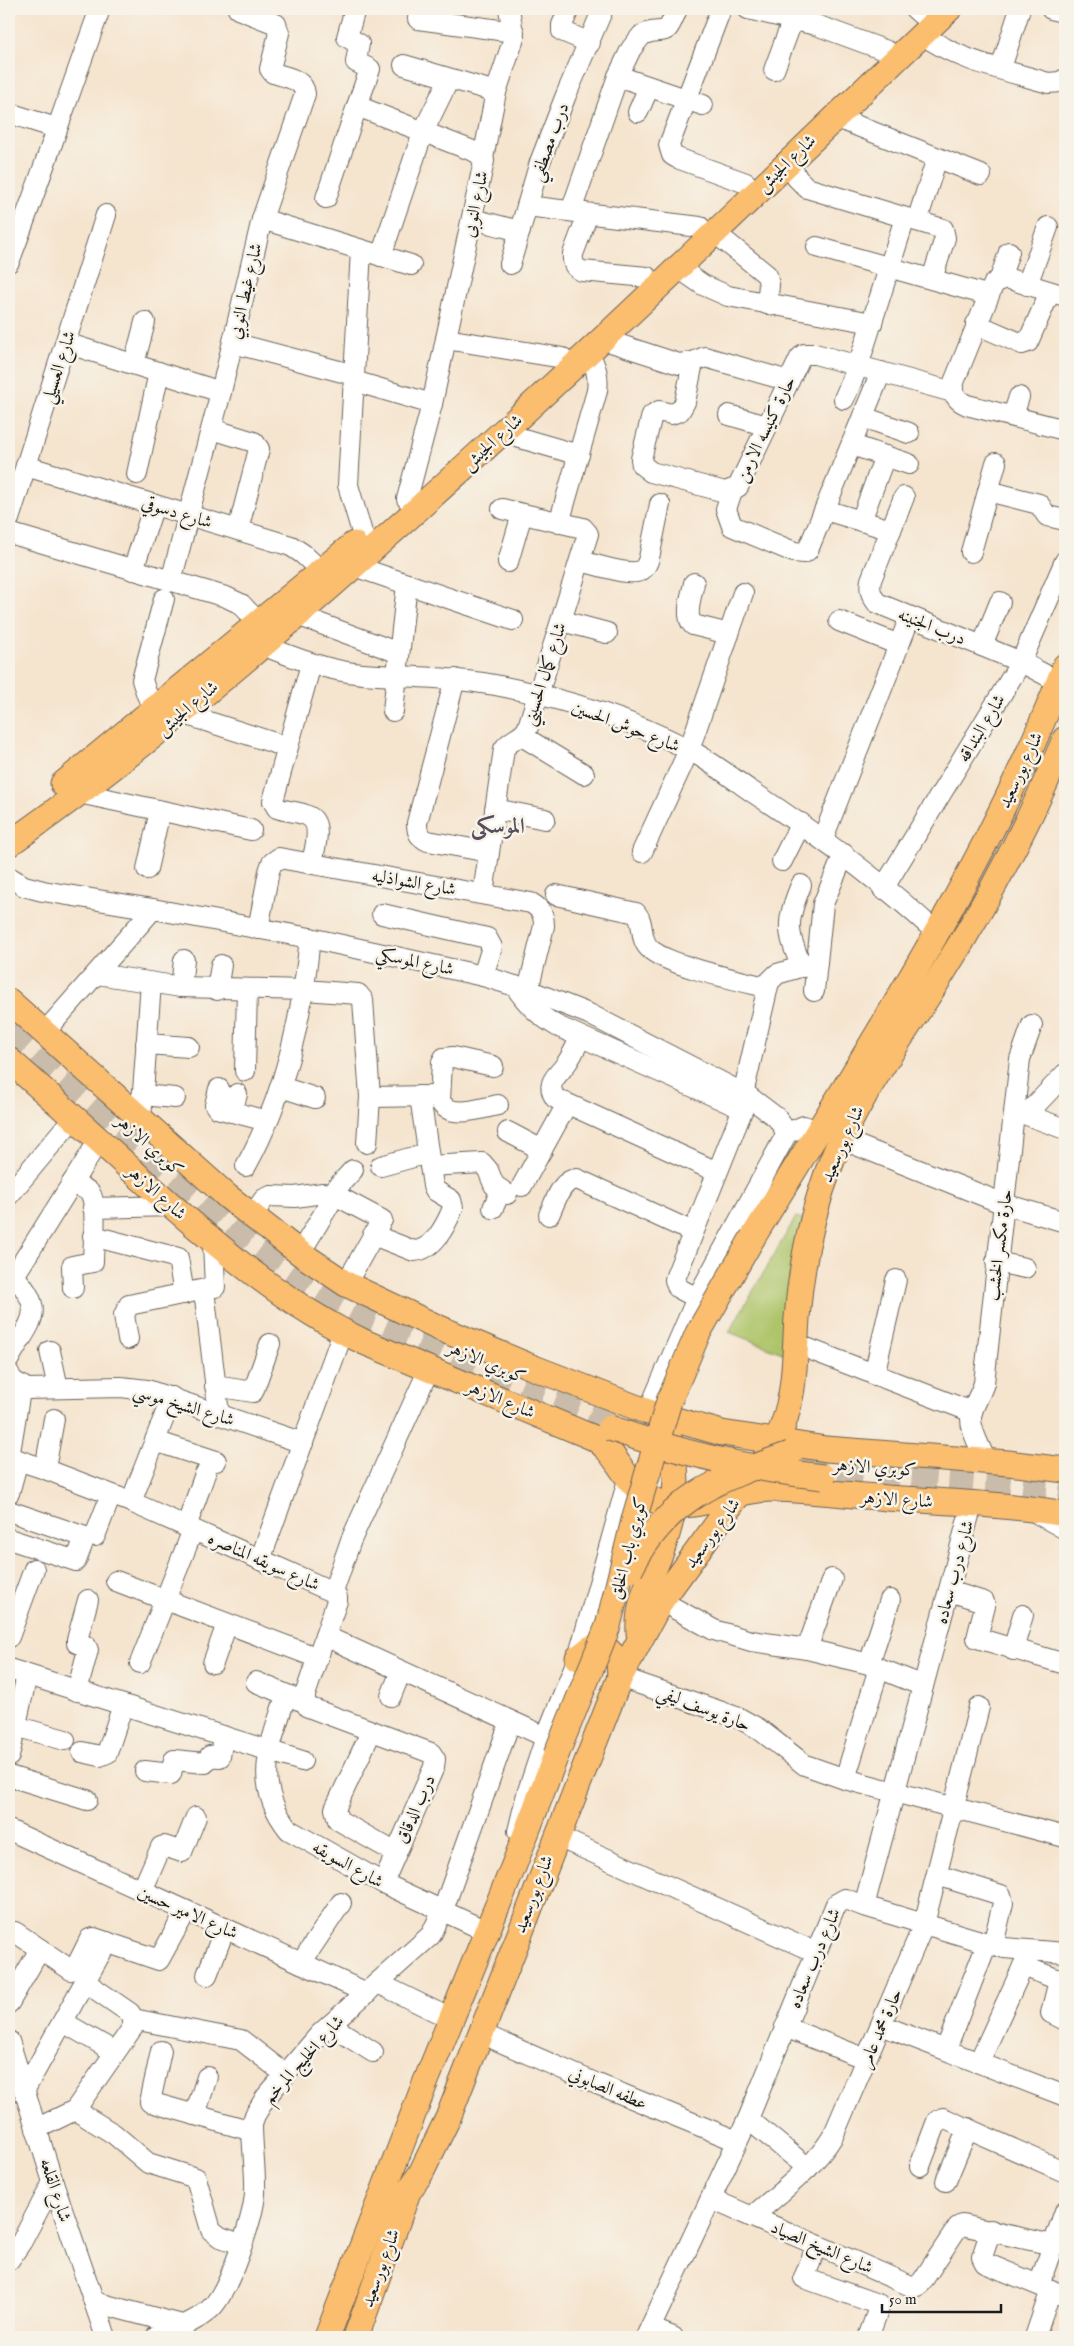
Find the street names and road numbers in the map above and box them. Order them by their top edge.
street label: درب مصطفي [526,100,580,187]
street label: شارع الجيش [752,130,823,200]
street label: شارع النوبى [458,169,497,240]
street label: شارع غيط النوبي [224,241,271,342]
street label: شارع العسيلي [37,328,86,408]
street label: حارة كنيسه الارمن [731,373,802,486]
street label: شارع الجيش [458,410,530,478]
street label: شارع دسوقي [138,492,215,537]
street label: درب الجنينه [894,603,969,651]
street label: شارع كمال الحسيني [518,620,577,730]
street label: شارع الجيش [152,676,225,743]
street label: شارع البنداقه [953,690,1013,768]
street label: شارع حوش الحسين [567,696,683,760]
street label: شارع بورسعيد [994,729,1051,813]
street label: شارع الشواذليه [370,865,458,904]
street label: شارع الموسكي [373,943,456,986]
street label: شارع بورسعيد [816,1103,872,1187]
street label: كوبري الازهر [108,1109,187,1184]
street label: شارع الازهر [119,1159,190,1227]
street label: حارة مكسر الخشب [982,1188,1019,1302]
street label: كوبري الازهر [441,1336,529,1392]
street label: شارع الازهر [460,1375,538,1427]
street label: شارع الشيخ موسي [129,1380,237,1437]
street label: كوبري الازهر [831,1454,917,1485]
street label: شارع الازهر [858,1486,934,1516]
street label: شارع بورسعيد [680,1494,748,1575]
street label: كوبري باب الخلق [606,1495,655,1603]
street label: شارع درب سعاده [931,1518,982,1627]
street label: شارع سويقه المناصره [203,1528,323,1599]
street label: حارة يوسف ليفي [652,1681,754,1742]
street label: درب الدقاق [391,1772,442,1848]
street label: شارع السويقه [307,1836,387,1896]
street label: شارع بورسعيد [509,1852,562,1937]
street label: شارع الامير حسين [133,1881,241,1947]
street label: شارع درب سعاده [784,1905,849,2013]
street label: حارة محمد عامر [854,1985,908,2072]
street label: شارع الخليج المرخم [258,2011,353,2112]
street label: عطفه الصابوني [564,2063,650,2118]
street label: شارع القلعه [32,2156,76,2226]
street label: شارع الشيخ الصياد [766,2217,876,2283]
street label: شارع بورسعيد [357,2226,408,2312]

